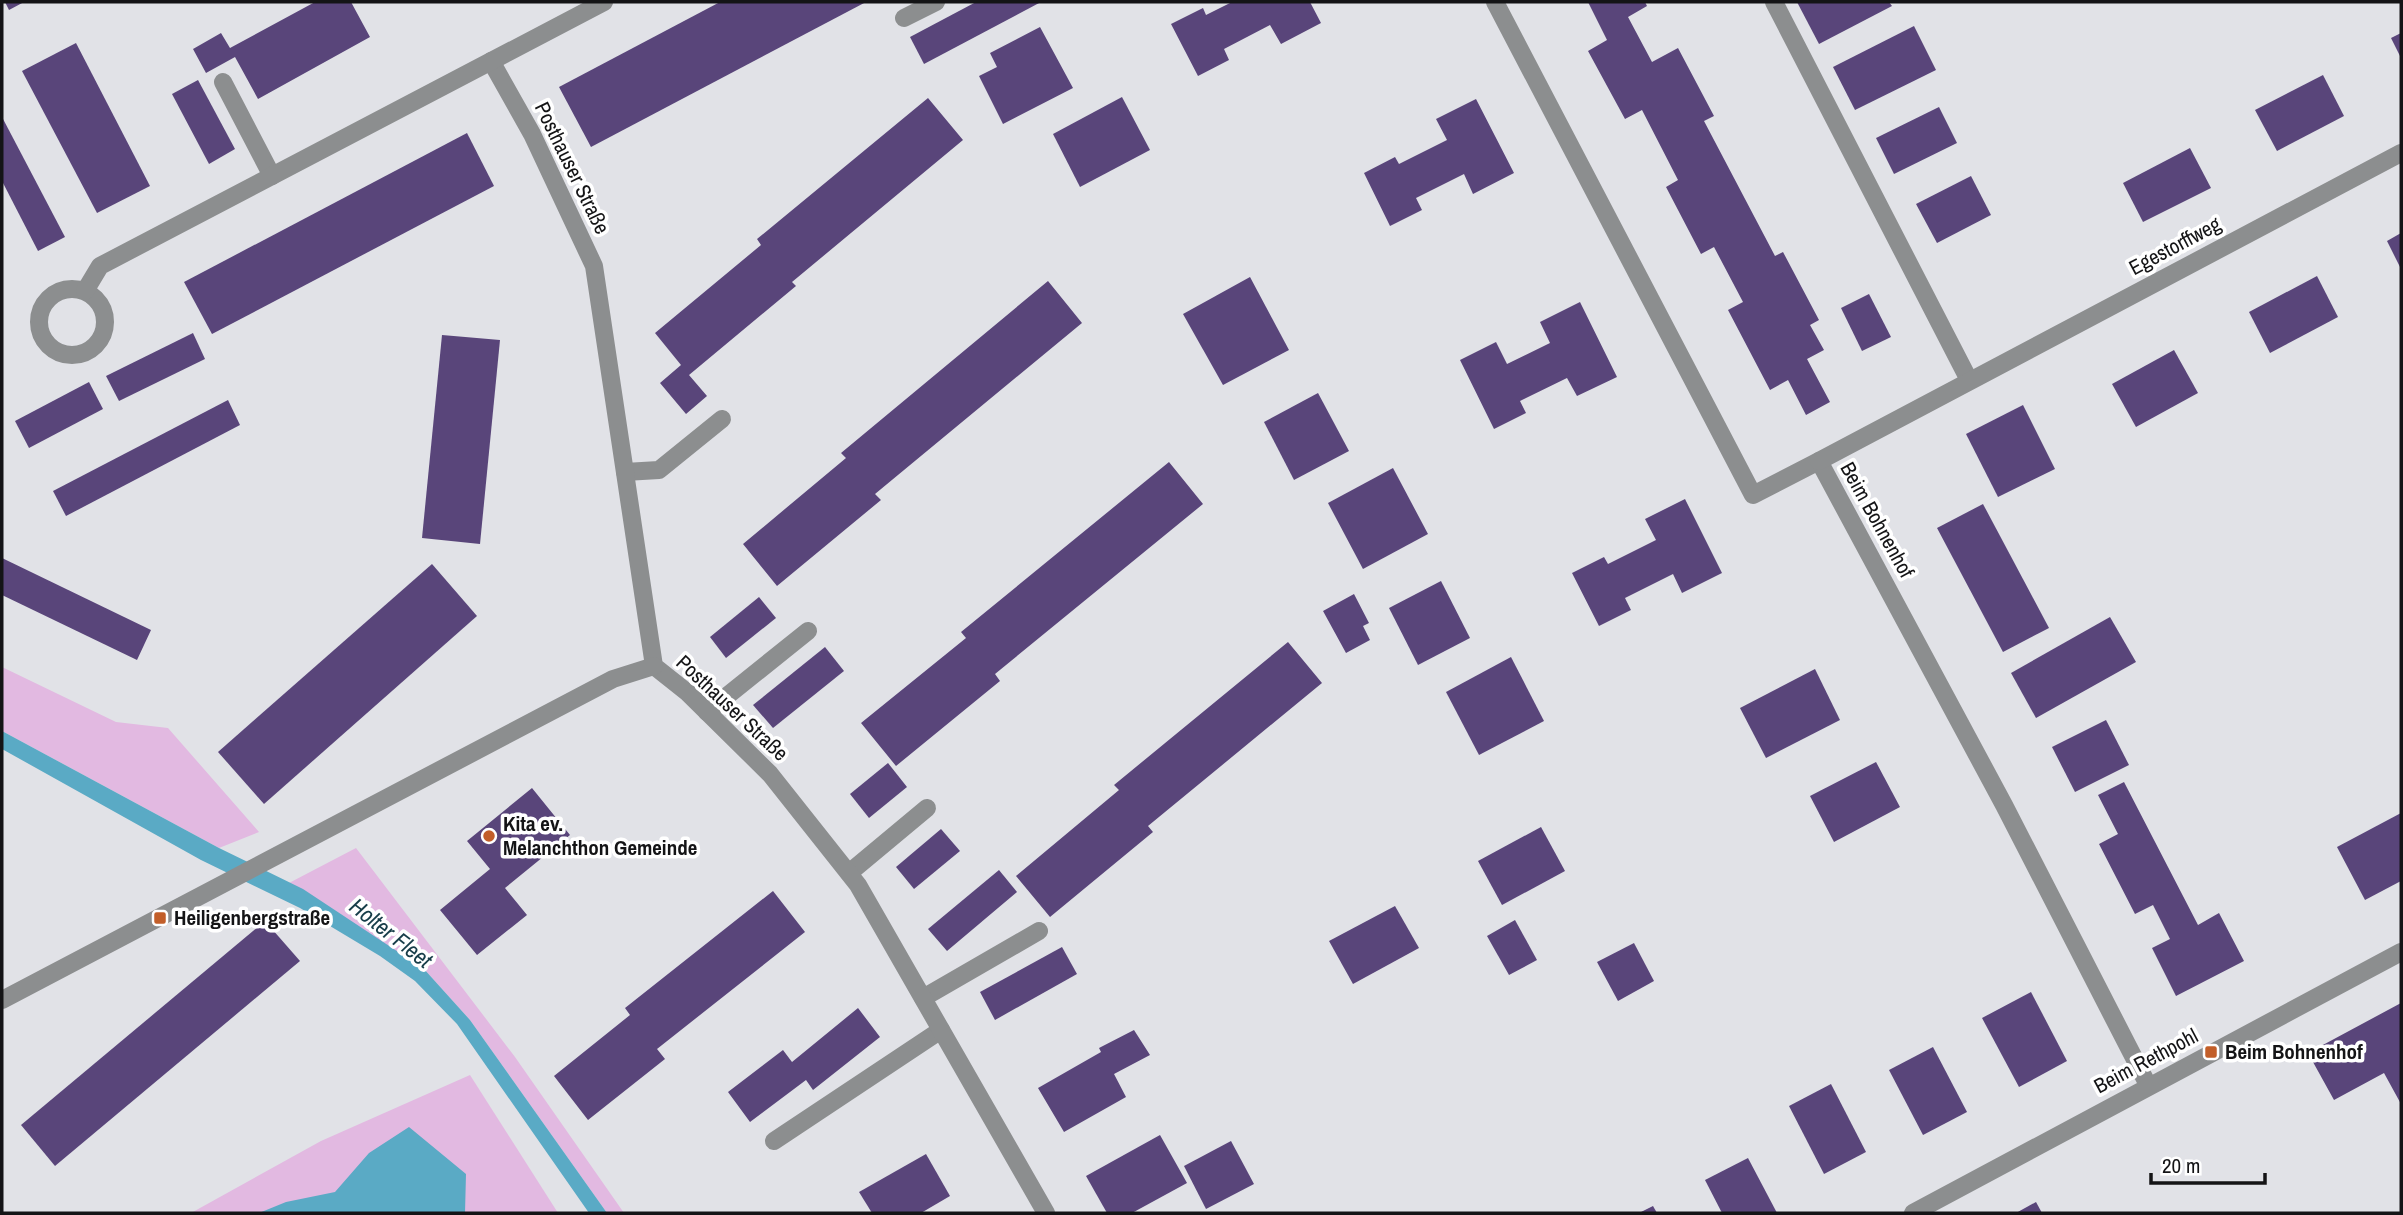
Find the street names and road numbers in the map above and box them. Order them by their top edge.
street label: Posthauser Straße [528,97,617,239]
street label: Egestorffweg [2124,209,2226,282]
street label: Beim Bohnenhof [1834,457,1921,583]
street label: Posthauser Straße [670,648,795,767]
street label: Beim Rethpohl [2089,1021,2203,1100]

